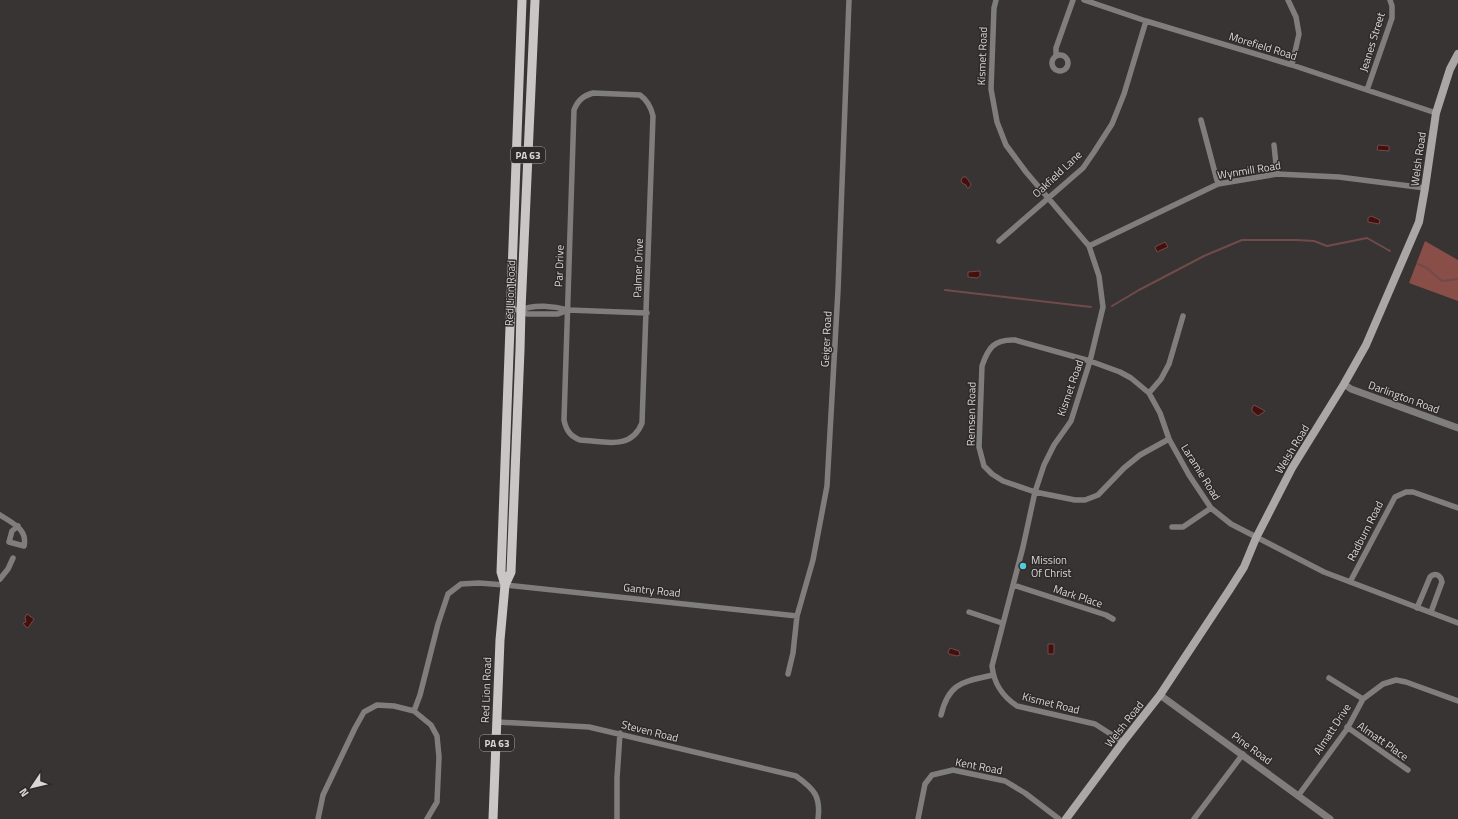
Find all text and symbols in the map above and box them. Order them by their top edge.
street label: Jeanes Street [1355,10,1389,74]
street label: Kismet Road [973,26,991,86]
street label: Morefield Road [1227,28,1299,64]
street label: Welsh Road [1406,131,1430,187]
street label: Oakfield Lane [1029,146,1086,201]
road number: PA 63 [511,147,545,163]
street label: Wynmill Road [1216,157,1282,183]
street label: Palmer Drive [629,238,647,298]
street label: Par Drive [550,244,568,287]
street label: Red Lion Road [501,260,519,326]
street label: Geiger Road [817,310,835,367]
street label: Kismet Road [1053,358,1087,418]
street label: Darlington Road [1366,377,1442,417]
street label: Remsen Road [962,382,980,446]
street label: Welsh Road [1271,421,1313,477]
street label: Laramie Road [1177,441,1225,503]
street label: Radburn Road [1343,498,1387,564]
place label: Mission Of Christ [1031,552,1072,581]
marker: Mission Of Christ [1018,561,1028,571]
street label: Gantry Road [623,579,682,601]
street label: Mark Place [1051,580,1105,612]
street label: Red Lion Road [477,657,495,723]
street label: Kismet Road [1021,688,1082,718]
street label: Welsh Road [1101,697,1147,751]
street label: Almatt Drive [1309,700,1355,758]
street label: Steven Road [620,716,680,746]
street label: Almatt Place [1354,718,1412,765]
street label: Pine Road [1228,728,1276,768]
road number: PA 63 [480,735,514,751]
street label: Kent Road [954,754,1004,778]
north arrow [12,767,52,807]
text: N [15,785,33,800]

